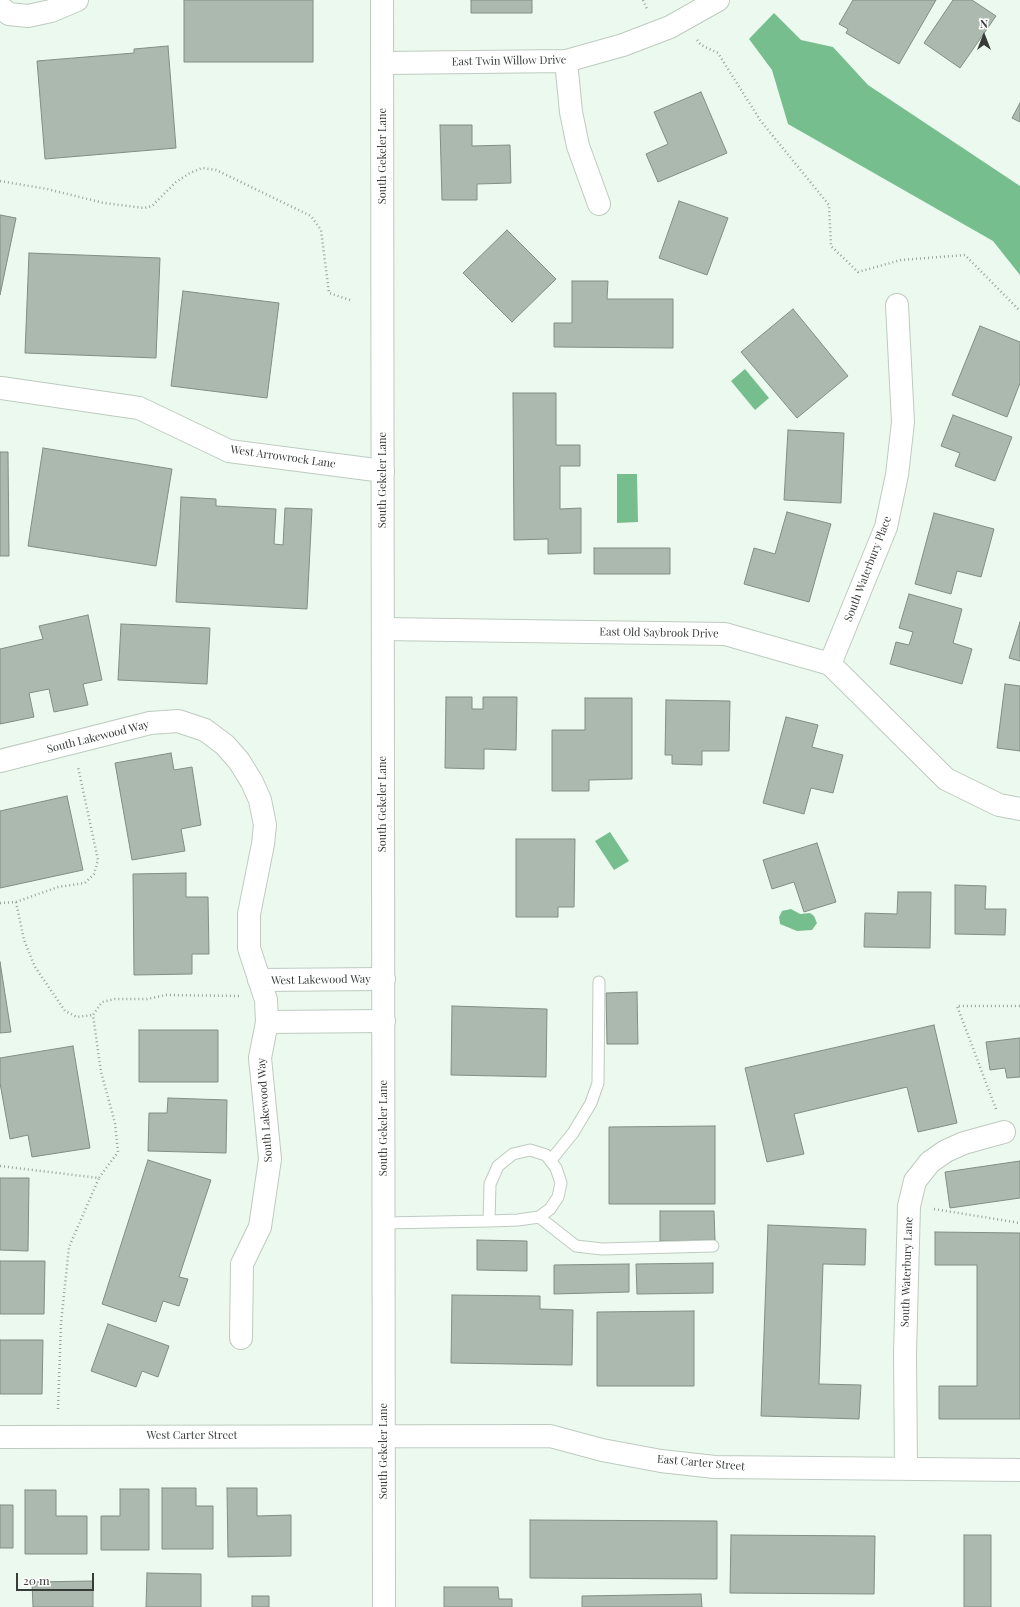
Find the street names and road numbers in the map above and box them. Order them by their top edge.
street label: East Twin Willow Drive [452,53,566,69]
street label: South Gekeler Lane [376,108,390,204]
street label: South Gekeler Lane [376,432,390,528]
street label: West Arrowrock Lane [230,443,336,471]
street label: South Waterbury Place [842,514,894,624]
street label: East Old Saybrook Drive [599,625,719,641]
street label: South Lakewood Way [46,718,150,756]
street label: South Gekeler Lane [376,756,390,852]
street label: West Lakewood Way [271,973,371,987]
street label: South Lakewood Way [255,1057,275,1163]
street label: South Gekeler Lane [377,1080,391,1176]
street label: South Waterbury Lane [898,1217,916,1327]
street label: South Gekeler Lane [377,1403,391,1499]
street label: West Carter Street [147,1429,237,1443]
street label: East Carter Street [656,1453,746,1473]

